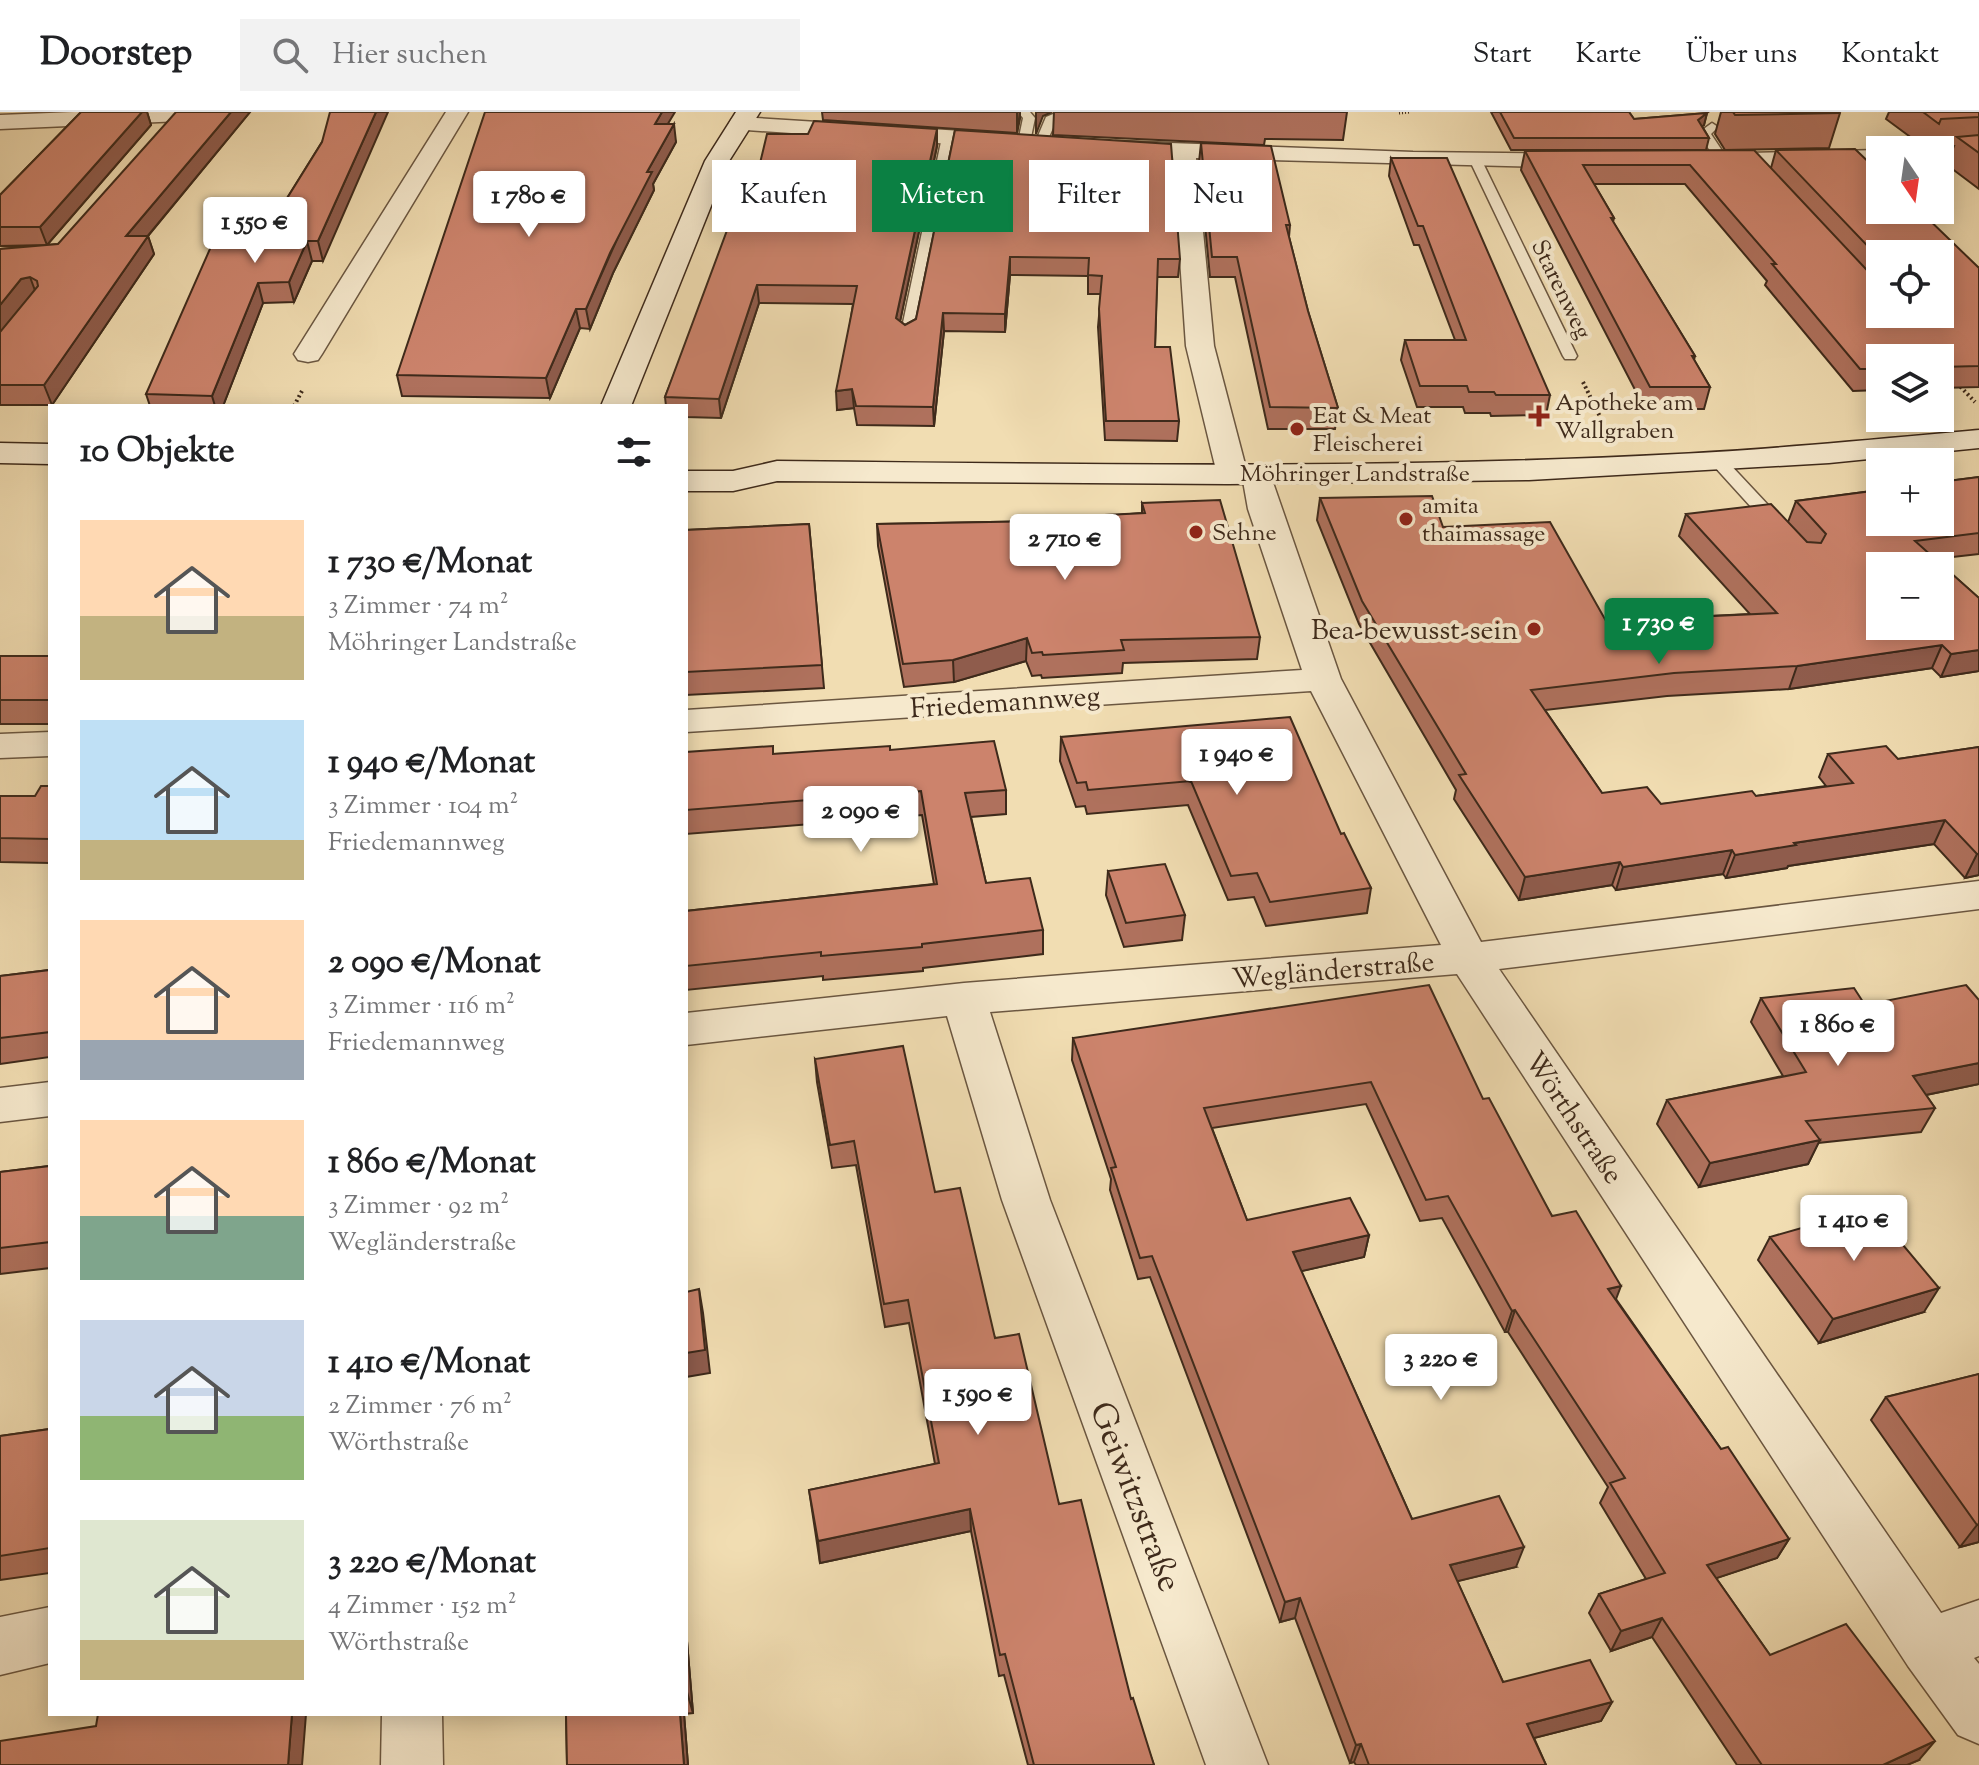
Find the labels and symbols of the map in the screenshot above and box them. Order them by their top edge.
north arrow [1866,136,1954,224]
pin: 1 780 € [455,171,603,239]
pin: 1 550 € [181,197,329,265]
street label: Starenweg [1521,234,1599,346]
place label: Apotheke am Wallgraben [1555,387,1694,449]
place label: Eat & Meat Fleischerei [1313,400,1431,462]
marker: Apotheke am Wallgraben [1530,407,1548,425]
marker: Eat & Meat Fleischerei [1288,420,1306,438]
street label: Möhringer Landstraße [1240,458,1470,492]
place label: amita thaimassage [1422,490,1545,552]
marker: amita thaimassage [1397,510,1415,528]
pin: 2 710 € [991,514,1139,582]
place label: Sehne [1212,517,1277,551]
marker: Sehne [1187,523,1205,541]
pin: 1 730 € [1585,598,1733,666]
place label: Bea-bewusst-sein [1311,612,1518,652]
marker: Bea-bewusst-sein [1525,620,1543,638]
street label: Friedemannweg [909,677,1101,731]
pin: 1 940 € [1163,729,1311,797]
pin: 2 090 € [787,786,935,854]
street label: Wegländerstraße [1230,943,1436,1001]
pin: 1 860 € [1764,1000,1912,1068]
street label: Wörthstraße [1513,1044,1632,1193]
pin: 1 410 € [1780,1195,1928,1263]
pin: 3 220 € [1367,1334,1515,1402]
pin: 1 590 € [904,1369,1052,1437]
street label: Geiwitzstraße [1075,1395,1192,1599]

